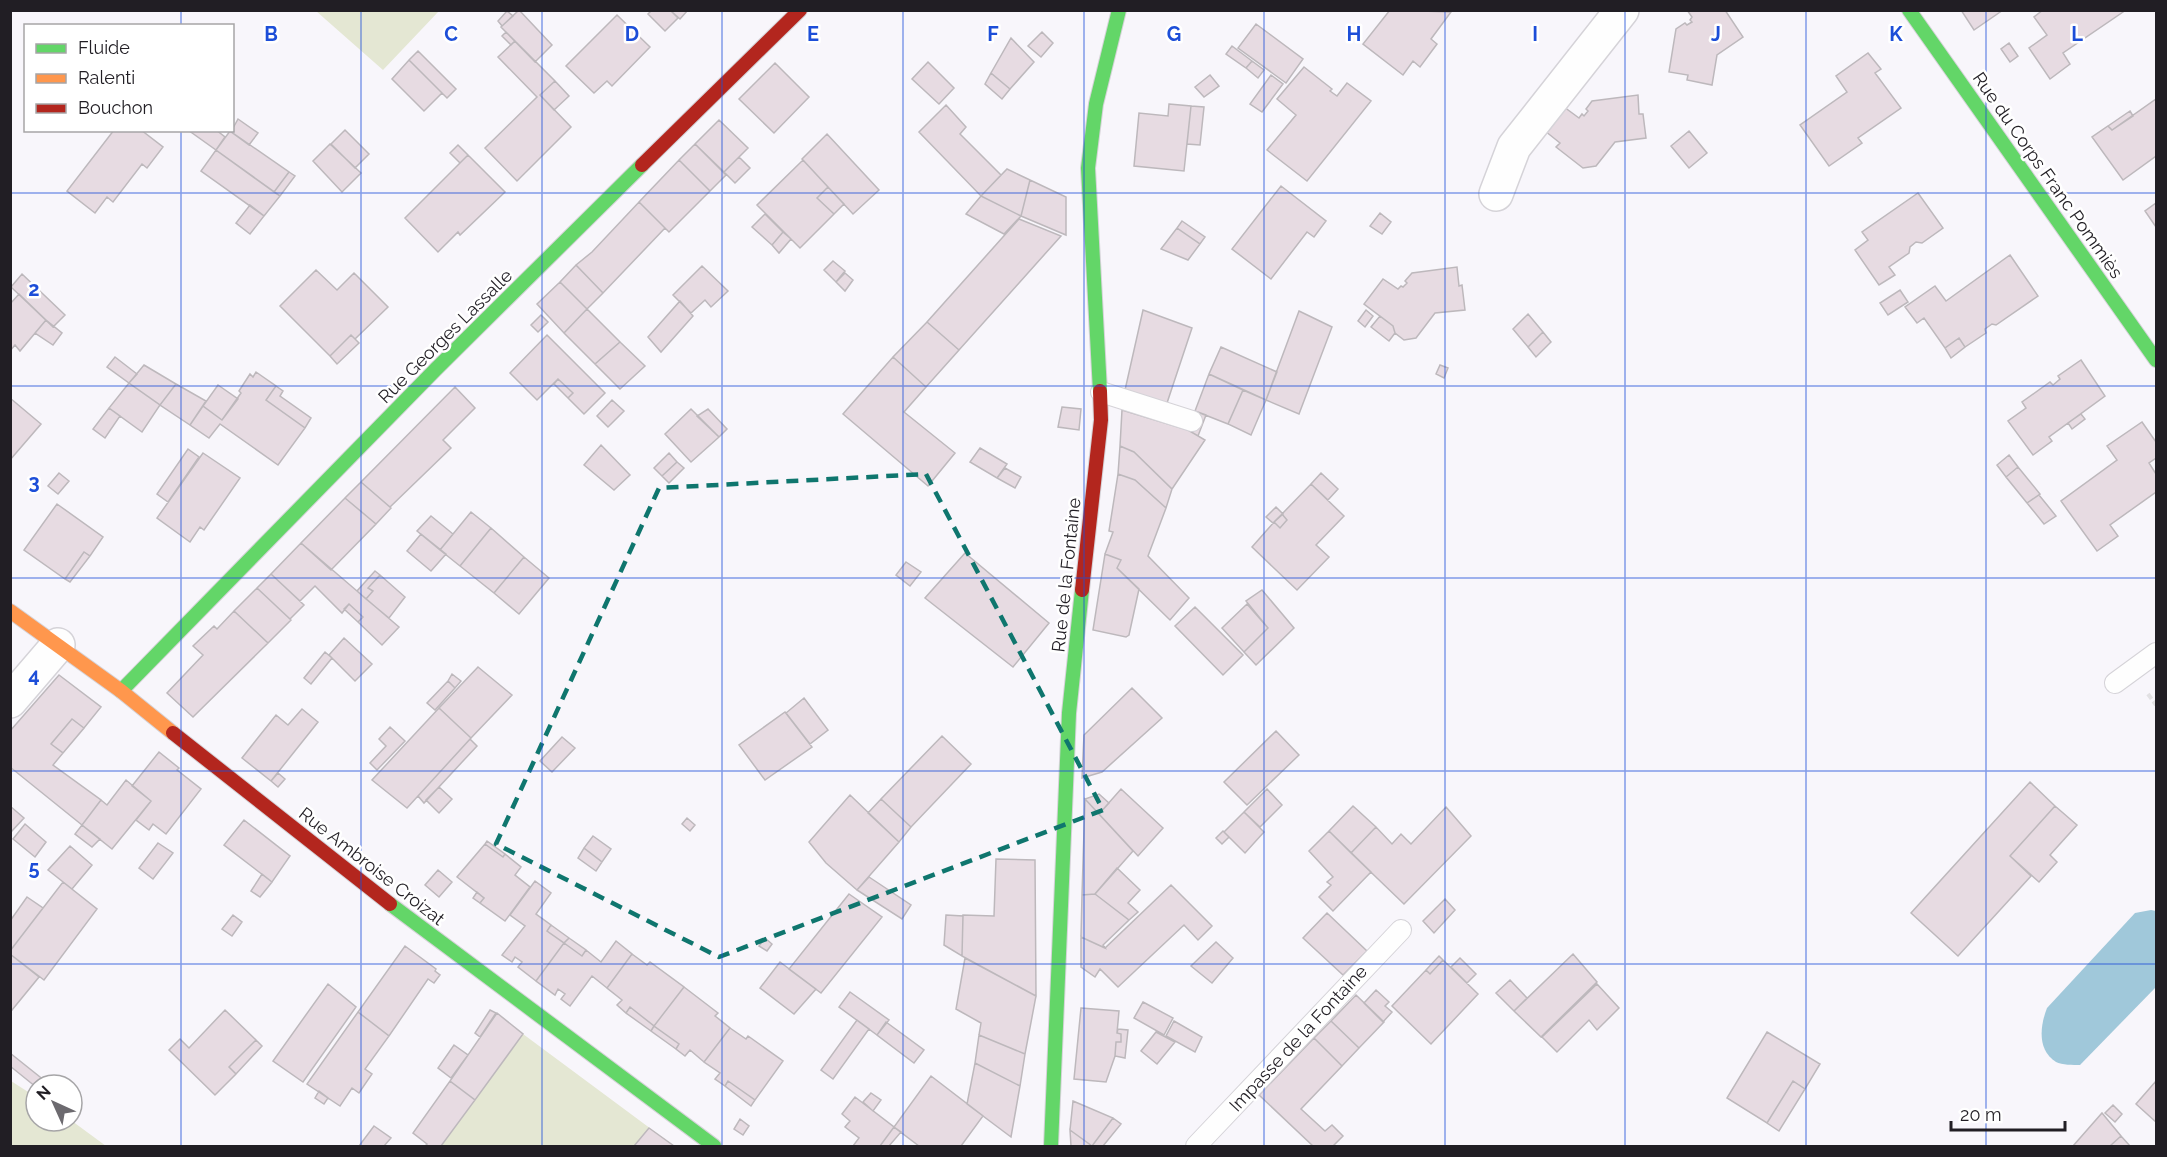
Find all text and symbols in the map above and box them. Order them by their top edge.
text: B [264,22,278,46]
text: C [444,22,458,46]
text: D [625,22,639,46]
text: E [807,22,819,46]
text: F [987,22,999,46]
text: G [1167,22,1181,46]
text: H [1347,22,1361,46]
text: I [1532,22,1538,46]
text: J [1711,22,1721,46]
text: K [1889,22,1903,46]
text: L [2071,22,2083,46]
legend [24,24,234,132]
text: Fluide [78,37,130,58]
text: Ralenti [78,67,135,88]
street label: Rue du Corps Franc Pommiès [1969,68,2128,282]
text: Bouchon [78,97,153,118]
street label: Rue Georges Lassalle [374,264,517,407]
text: 2 [28,277,40,301]
text: 3 [28,470,40,494]
street label: Rue de la Fontaine [1047,496,1085,653]
text: 4 [28,663,40,687]
street label: Rue Ambroise Croizat [295,803,449,929]
text: 5 [28,856,40,880]
street label: Impasse de la Fontaine [1225,960,1371,1115]
north arrow [24,1073,84,1133]
text: N [33,1082,55,1104]
scale bar [1951,1094,2065,1132]
text: 20 m [1960,1104,2002,1125]

